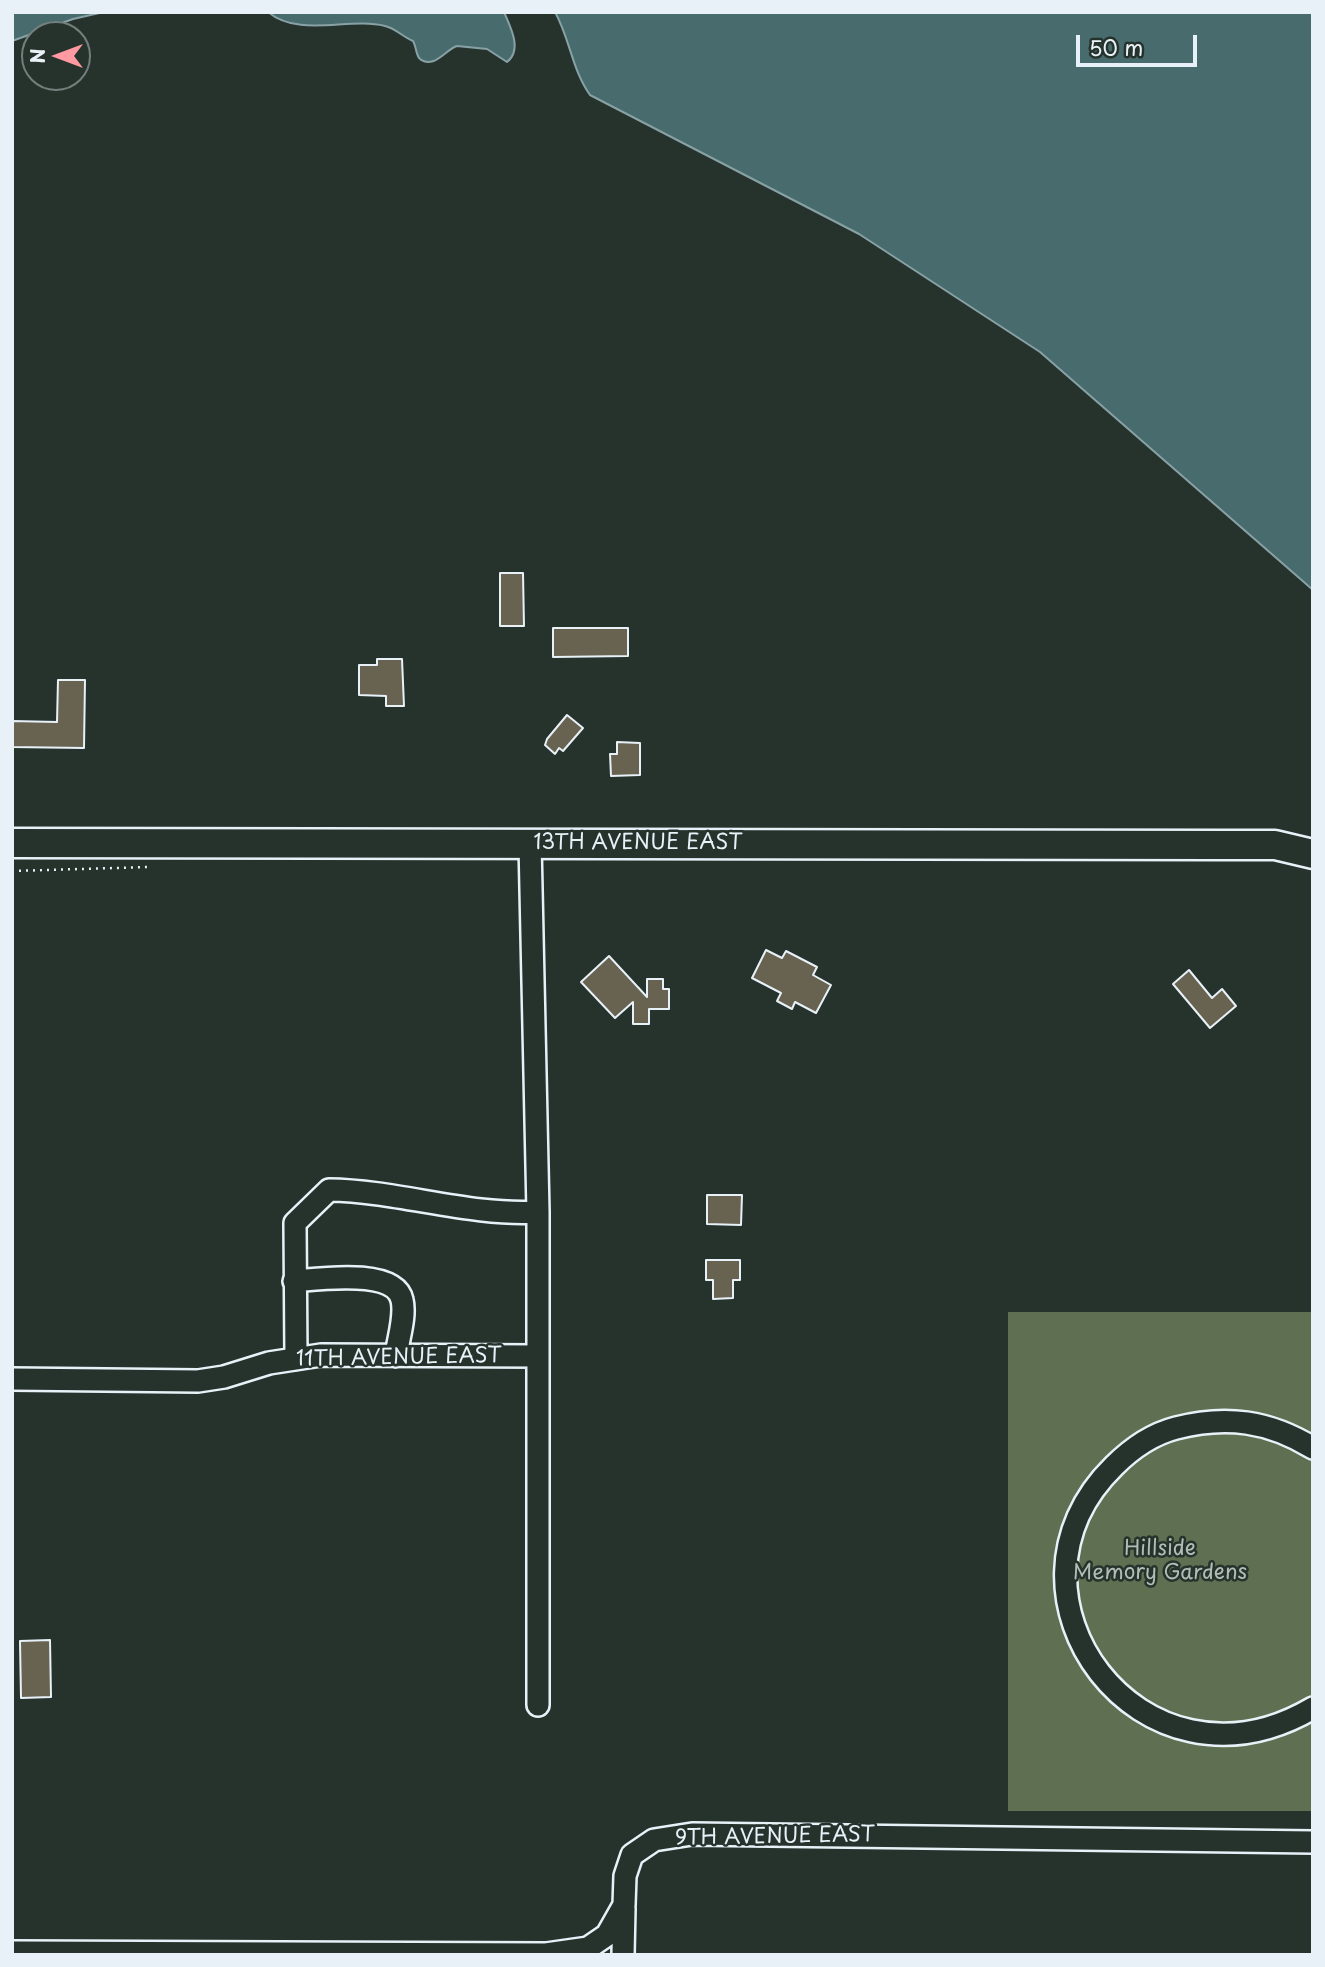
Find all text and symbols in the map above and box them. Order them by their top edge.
north arrow [21,21,91,91]
scale bar [1080,21,1201,65]
text: 50 m [1089,31,1143,63]
text: N [23,48,51,64]
street label: 13TH AVENUE EAST [533,830,743,856]
street label: 11TH AVENUE EAST [296,1344,502,1372]
park label: Hillside Memory Gardens [1073,1536,1247,1586]
street label: 9TH AVENUE EAST [675,1823,875,1851]

